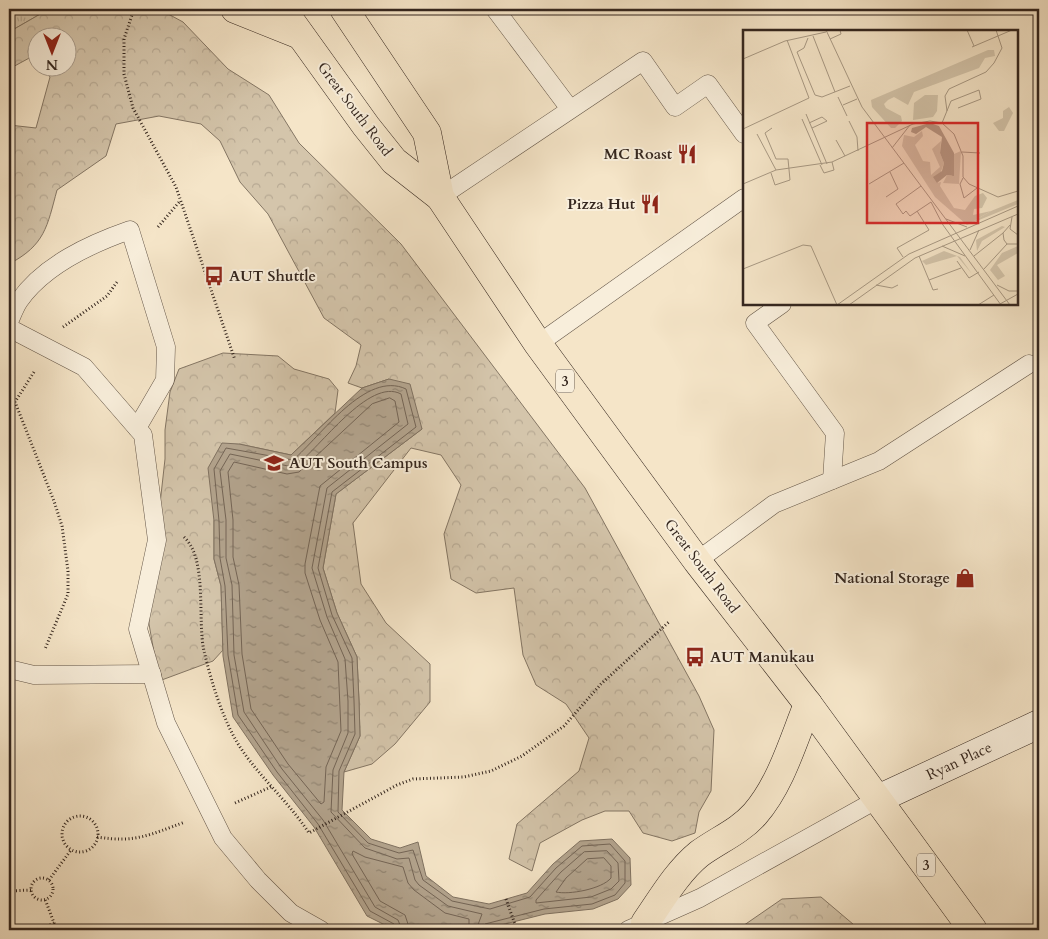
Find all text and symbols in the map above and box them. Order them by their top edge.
north arrow [28,28,78,78]
inset map [743,30,1018,305]
text: N [46,55,58,74]
street label: Great South Road [313,58,397,160]
restaurant icon: MC Roast [676,143,698,165]
place label: MC Roast [604,144,673,164]
restaurant icon: Pizza Hut [639,193,661,215]
place label: Pizza Hut [567,194,636,214]
bus stop icon: AUT Shuttle [203,265,225,287]
place label: AUT Shuttle [229,266,316,286]
road number: 3 [556,370,574,392]
school or university icon: AUT South Campus [263,452,285,474]
place label: AUT South Campus [289,453,428,473]
street label: Great South Road [660,515,744,617]
shop icon: National Storage [954,567,976,589]
place label: National Storage [834,568,950,588]
bus stop icon: AUT Manukau [684,646,706,668]
place label: AUT Manukau [710,647,815,667]
street label: Ryan Place [923,737,995,785]
road number: 3 [917,854,935,876]

